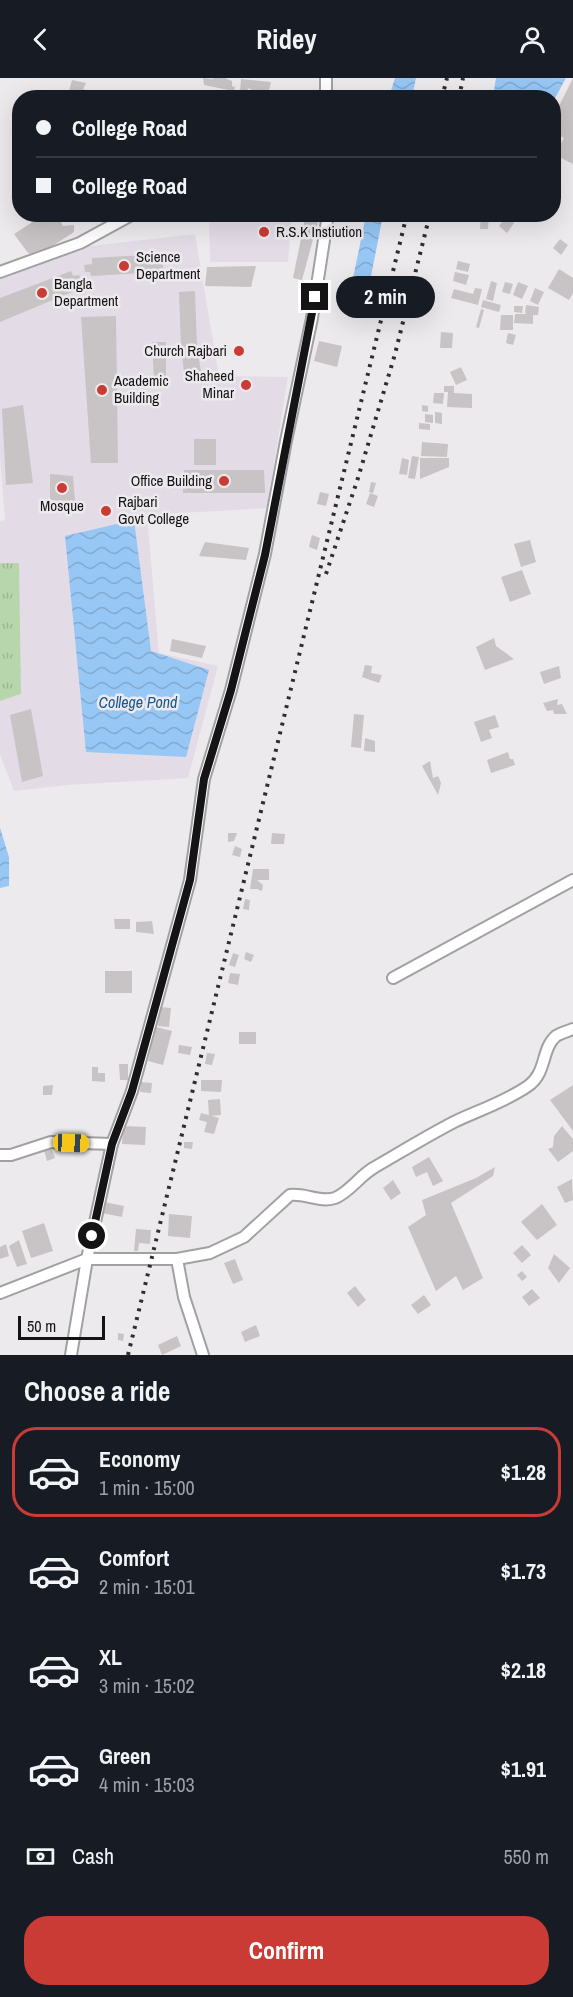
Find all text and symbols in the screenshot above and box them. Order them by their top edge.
text: Ridey [256,21,317,57]
icon: back [24,23,57,56]
icon: person [516,23,549,56]
text: College Road [72,113,187,143]
text: College Road [72,171,187,201]
place label: R.S.K Instiution [276,221,362,242]
marker: R.S.K Instiution [257,225,271,239]
place label: Science Department [136,246,201,284]
marker: Science Department [117,259,131,273]
place label: Bangla Department [54,273,119,311]
callout: 2 min [336,276,435,318]
route end [301,283,328,310]
text: 2 min [364,283,407,310]
marker: Bangla Department [35,286,49,300]
place label: Church Rajbari [144,340,227,361]
marker: Church Rajbari [232,344,246,358]
place label: Shaheed Minar [185,365,234,403]
place label: Academic Building [113,370,169,408]
marker: Shaheed Minar [239,378,253,392]
marker: Academic Building [95,383,109,397]
place label: Office Building [131,470,212,491]
marker: Office Building [217,474,231,488]
marker: Mosque [55,481,69,495]
place label: Rajbari Govt College [118,491,189,529]
place label: Mosque [40,495,84,516]
marker: Rajbari Govt College [99,504,113,518]
water label: College Pond [99,691,178,713]
car [53,1133,89,1153]
route start [78,1222,105,1249]
scale bar [18,1313,105,1340]
text: 50 m [27,1315,56,1337]
text: Choose a ride [24,1373,170,1409]
text: Economy [99,1444,180,1474]
icon: car [27,1445,81,1499]
text: $1.28 [501,1457,546,1487]
text: 1 min · 15:00 [99,1474,195,1501]
text: Comfort [99,1543,169,1573]
icon: car [27,1544,81,1598]
text: $1.73 [501,1556,546,1586]
text: 2 min · 15:01 [99,1573,195,1600]
text: XL [99,1642,122,1672]
icon: car [27,1643,81,1697]
text: $2.18 [501,1655,546,1685]
text: 3 min · 15:02 [99,1672,195,1699]
text: Green [99,1741,151,1771]
icon: car [27,1742,81,1796]
text: $1.91 [501,1754,546,1784]
text: 4 min · 15:03 [99,1771,195,1798]
icon: cash [24,1840,57,1873]
text: Cash [72,1841,114,1871]
text: 550 m [503,1843,549,1870]
button: Confirm [24,1916,549,1985]

